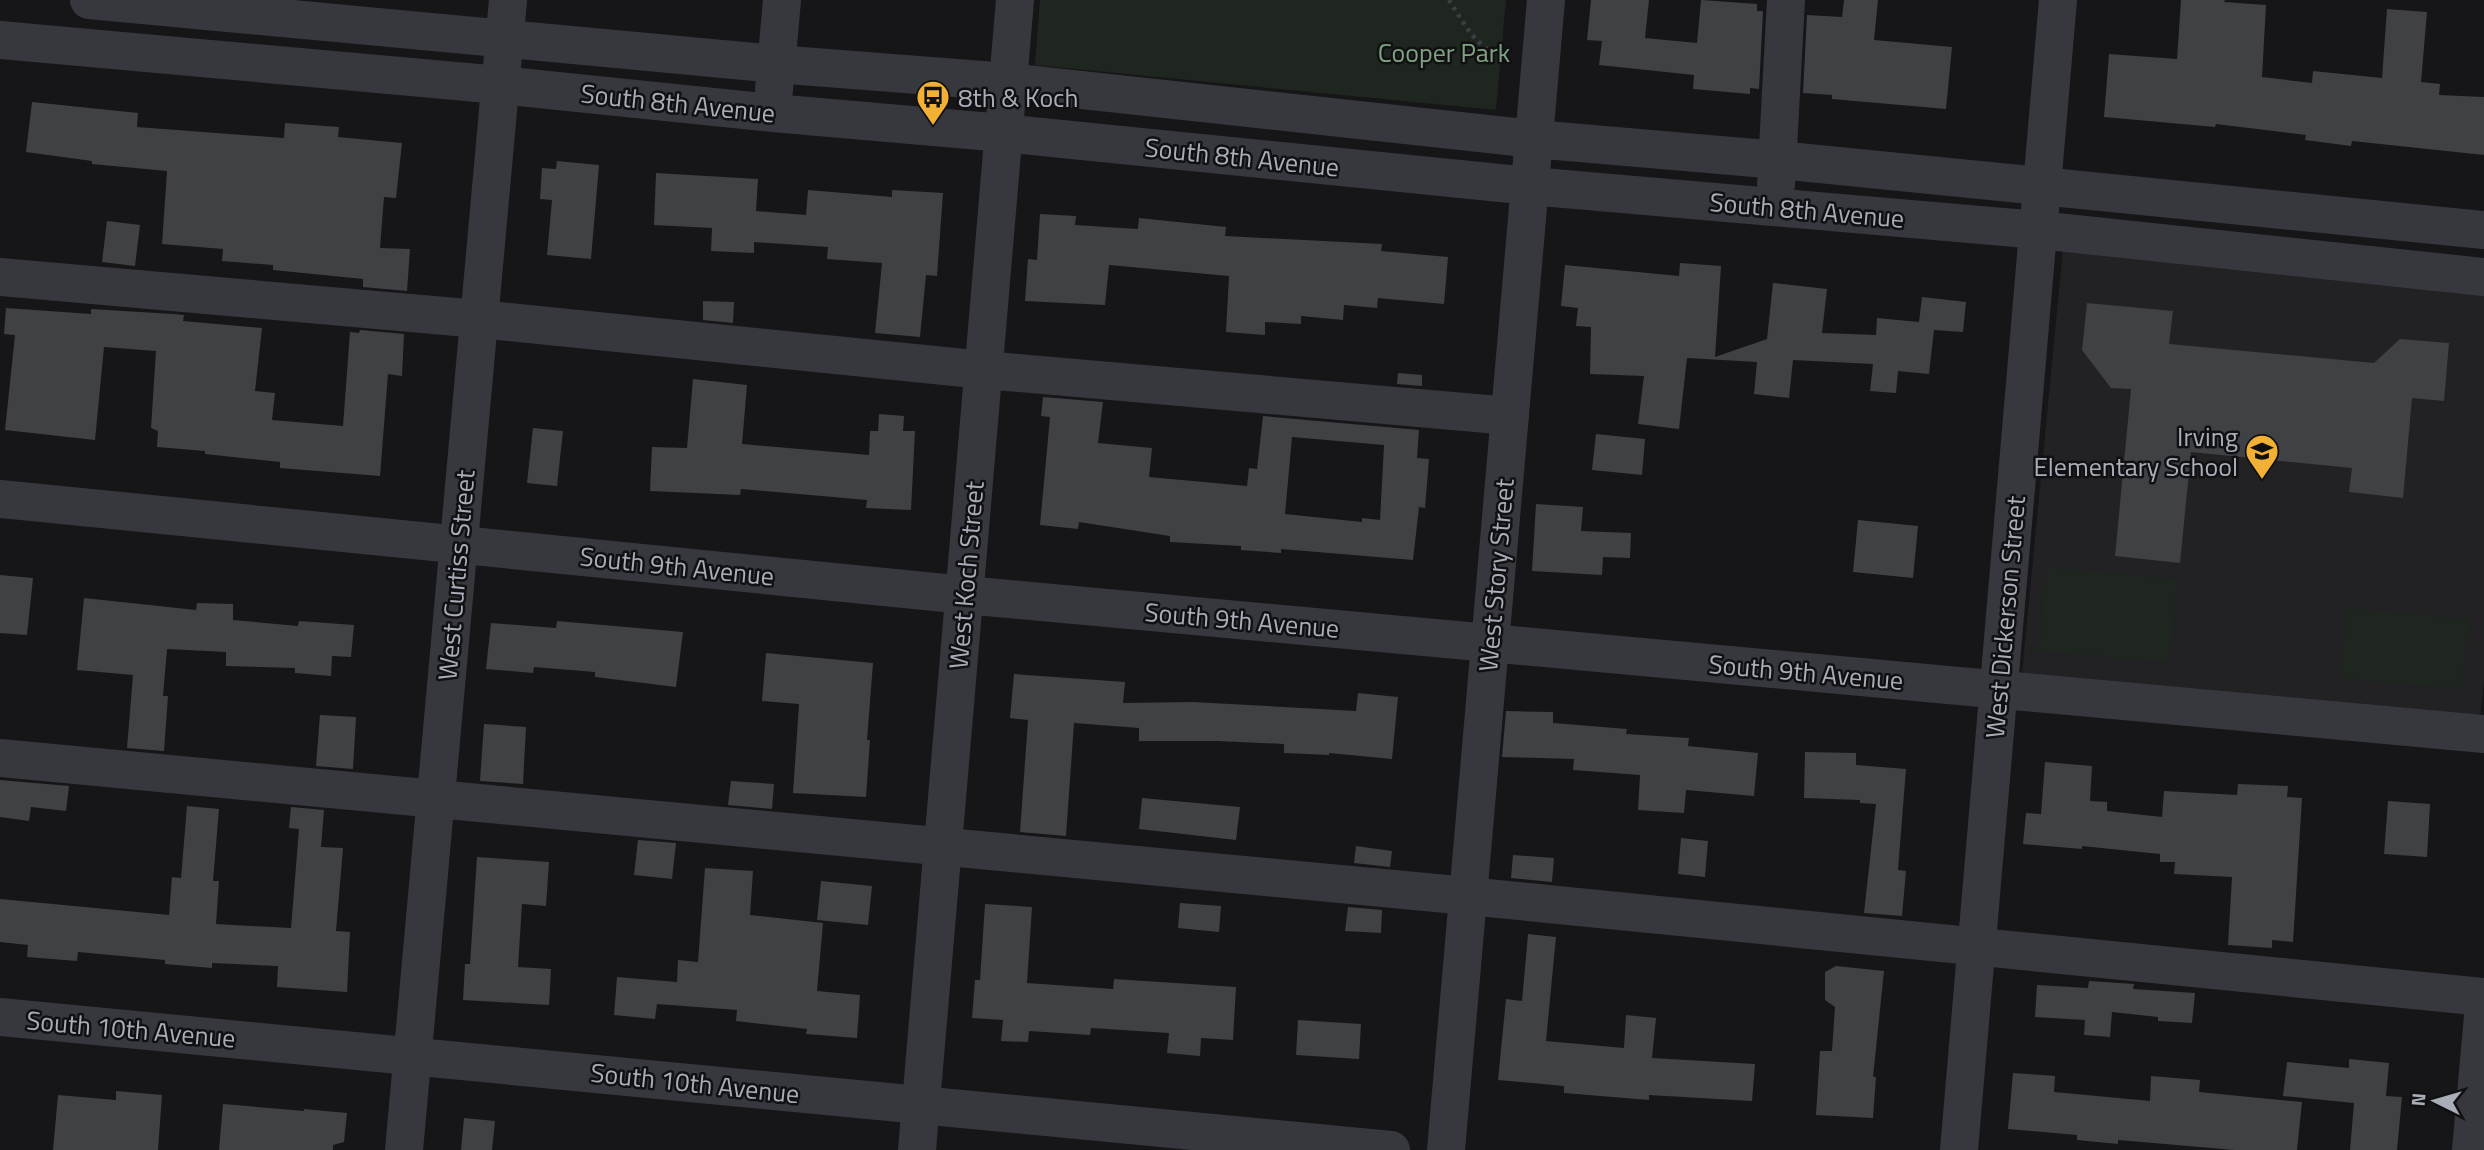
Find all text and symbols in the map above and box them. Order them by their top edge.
park label: Cooper Park [1378,33,1510,72]
street label: South 8th Avenue [579,73,777,133]
bus stop icon: 8th & Koch [914,78,952,127]
place label: 8th & Koch [958,78,1078,117]
street label: South 8th Avenue [1143,127,1341,187]
street label: South 8th Avenue [1708,182,1906,238]
place label: Irving Elementary School [2033,417,2238,486]
school or university icon: Irving Elementary School [2243,432,2281,481]
street label: West Curtiss Street [427,468,485,682]
street label: West Story Street [1468,477,1524,673]
street label: West Koch Street [938,479,994,671]
street label: West Dickerson Street [1975,494,2035,740]
street label: South 9th Avenue [578,536,776,596]
street label: South 9th Avenue [1143,592,1341,648]
street label: South 9th Avenue [1707,644,1905,700]
street label: South 10th Avenue [25,1000,237,1058]
street label: South 10th Avenue [589,1053,801,1113]
north arrow [2400,1066,2470,1136]
text: N [2403,1092,2433,1107]

